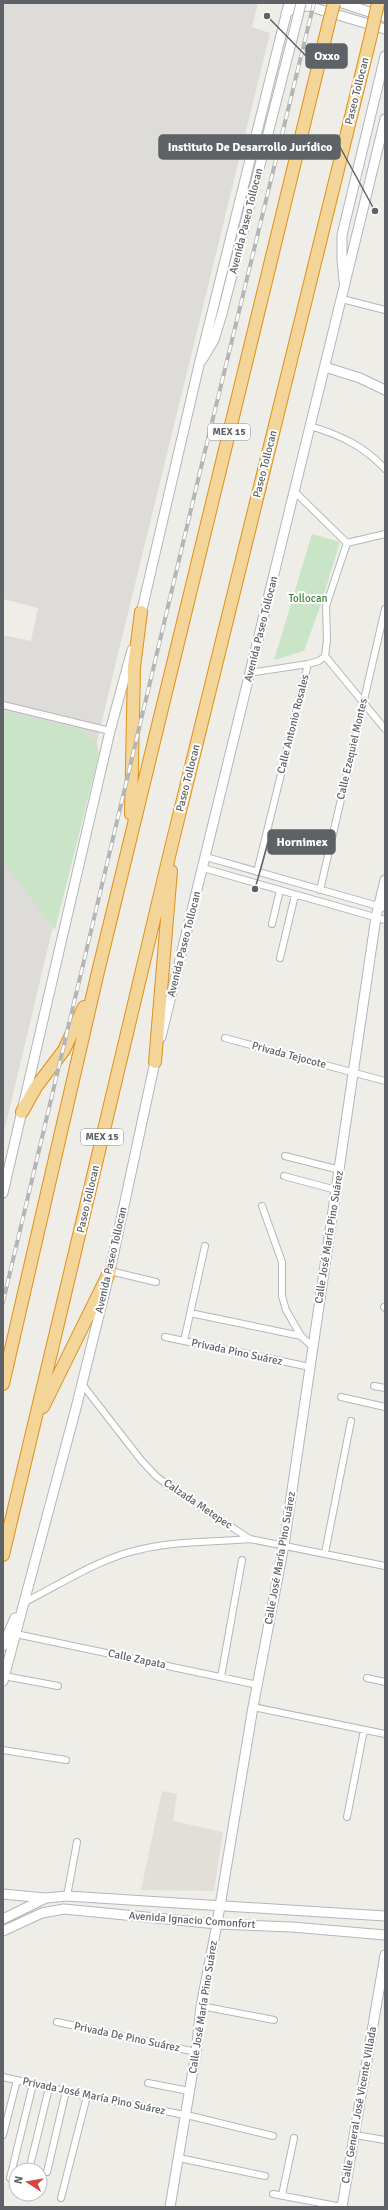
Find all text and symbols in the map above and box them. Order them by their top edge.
callout: Oxxo [306,44,347,68]
text: Oxxo [314,49,340,64]
street label: Paseo Tollocan [342,56,372,126]
callout: Instituto De Desarrollo Jurídico [159,135,340,159]
text: Instituto De Desarrollo Jurídico [168,140,332,155]
street label: Avenida Paseo Tollocan [227,167,265,275]
road number: MEX 15 [208,424,250,440]
street label: Paseo Tollocan [250,429,280,499]
street label: Avenida Paseo Tollocan [242,575,280,683]
park label: Tollocan [289,592,327,605]
street label: Calle Antonio Rosales [274,673,312,775]
street label: Calle Ezequiel Montes [334,697,370,801]
street label: Paseo Tollocan [173,743,203,813]
callout: Hornimex [268,830,335,854]
text: Hornimex [277,835,328,850]
street label: Avenida Paseo Tollocan [165,890,203,998]
street label: Privada Tejocote [250,1039,328,1071]
road number: MEX 15 [81,1129,123,1145]
street label: Paseo Tollocan [74,1164,102,1234]
street label: Calle José María Pino Suárez [312,1169,346,1305]
street label: Avenida Paseo Tollocan [92,1206,130,1314]
street label: Privada Pino Suárez [190,1336,284,1368]
street label: Calzada Metepec [161,1476,235,1532]
street label: Calle José María Pino Suárez [262,1490,298,1625]
street label: Calle Zapata [107,1647,167,1672]
street label: Avenida Ignacio Comonfort [128,1909,256,1931]
street label: Calle José María Pino Suárez [186,1939,220,2075]
street label: Privada De Pino Suárez [73,2019,181,2055]
street label: Calle General José Vicente Villada [339,2025,379,2185]
street label: Privada José María Pino Suárez [21,2074,167,2118]
north arrow [8,2162,48,2202]
text: N [12,2175,26,2185]

